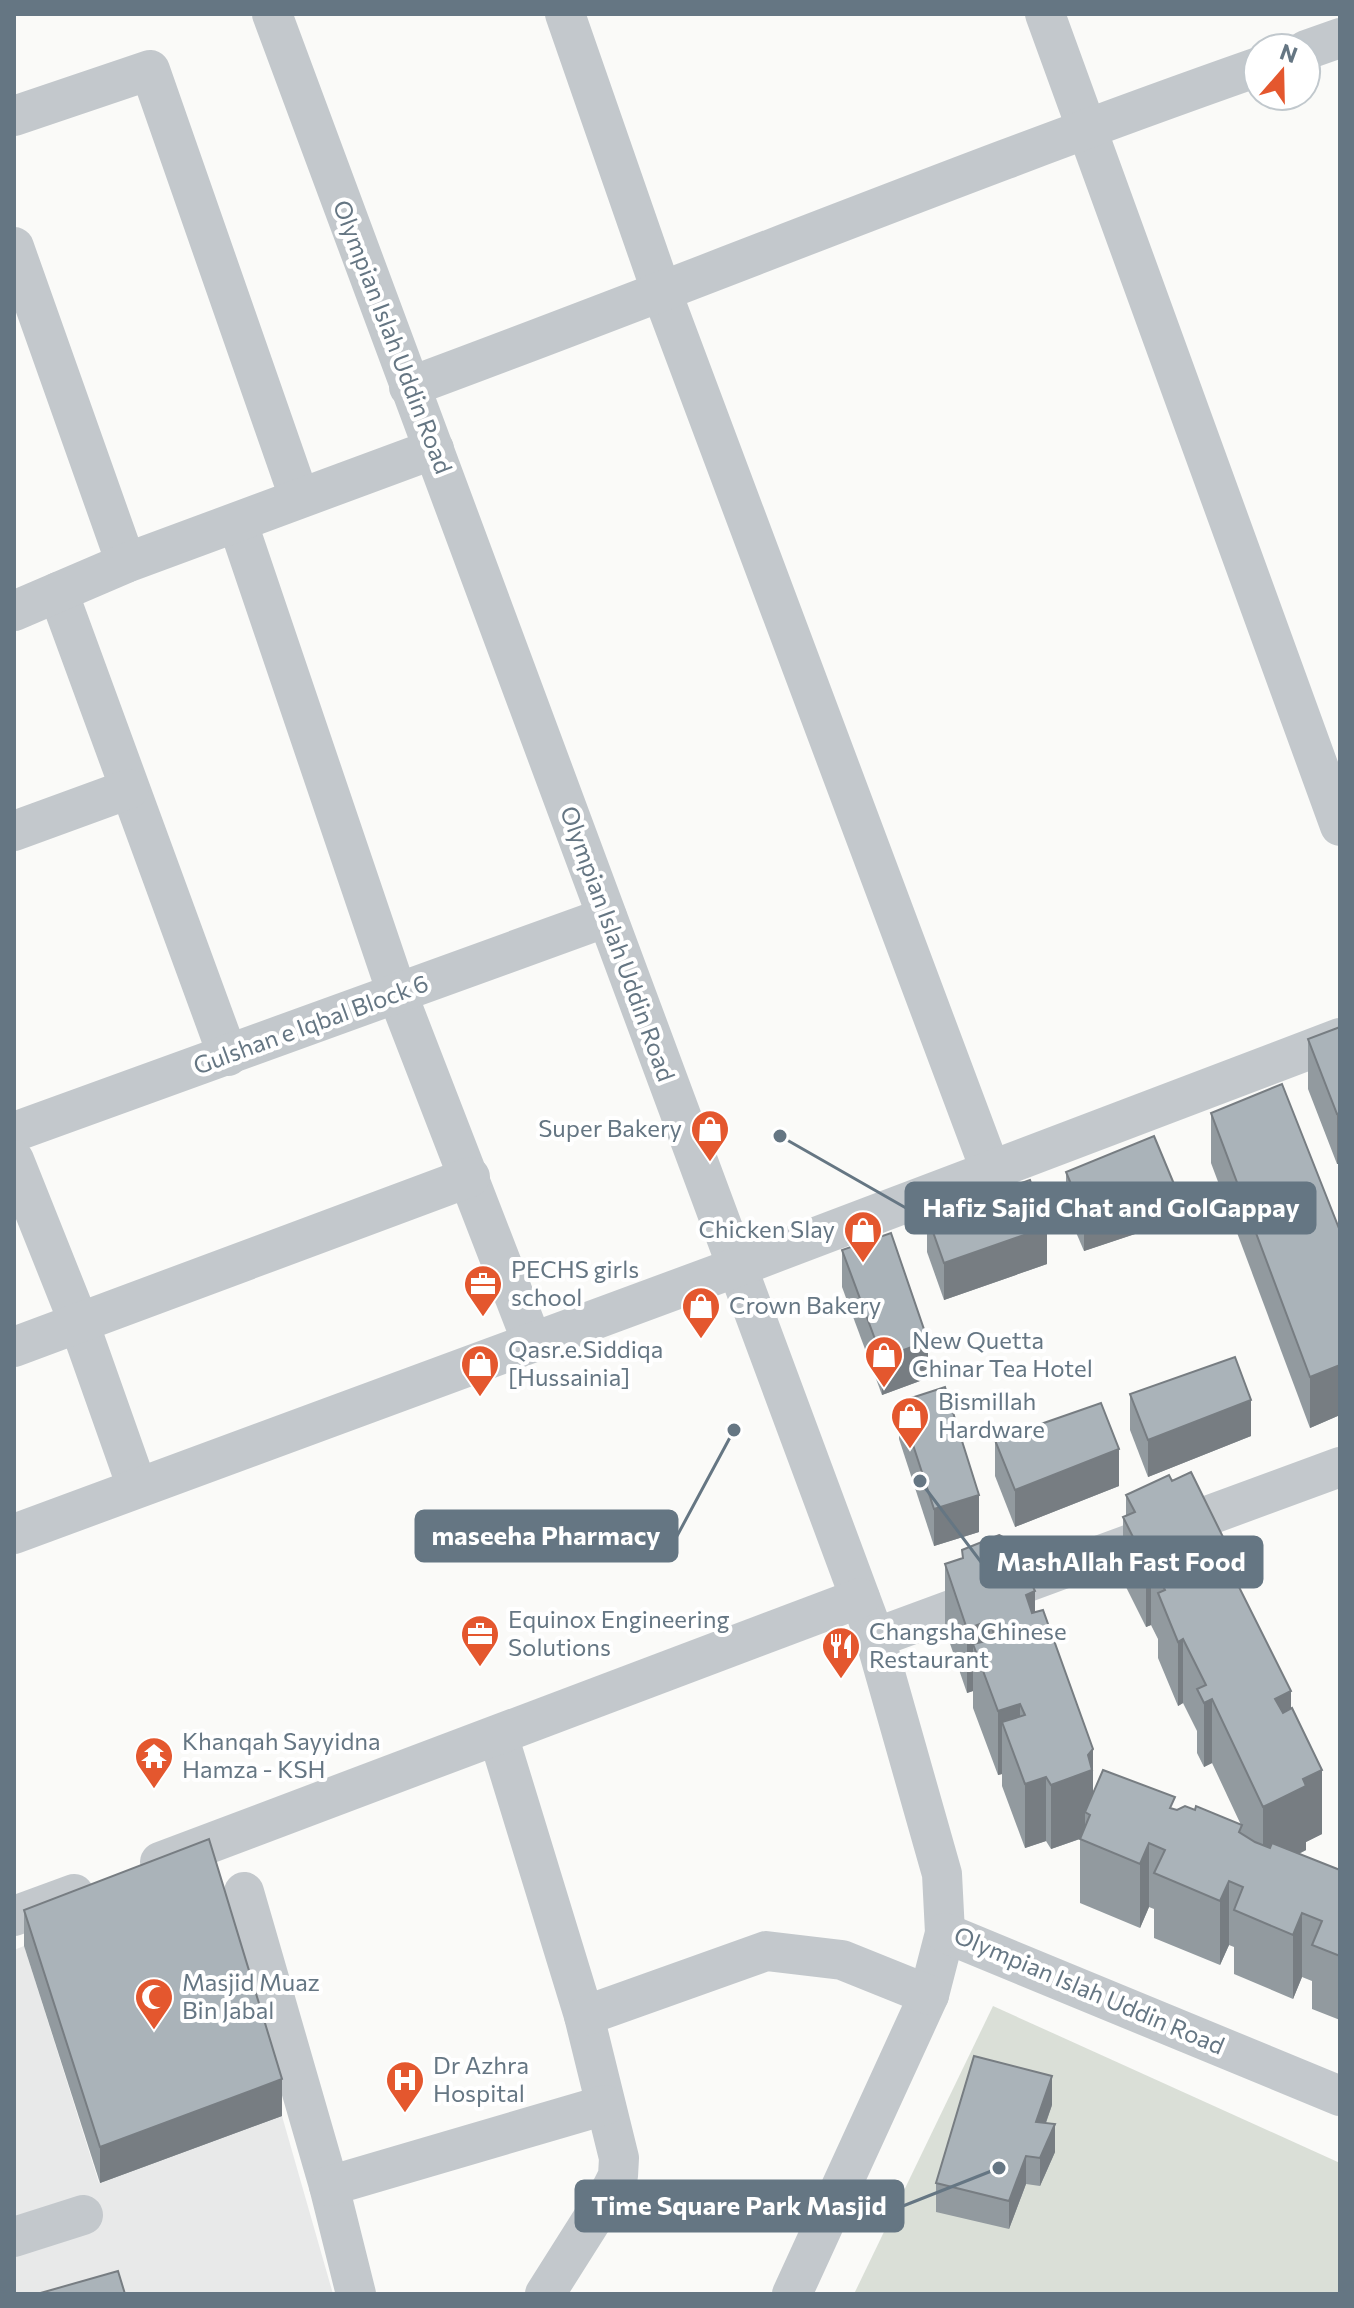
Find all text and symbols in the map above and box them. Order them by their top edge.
north arrow [1242,32,1322,112]
text: N [1277,37,1301,68]
street label: Olympian Islah Uddin Road [328,196,459,477]
street label: Olympian Islah Uddin Road [555,802,682,1085]
street label: Gulshan e Iqbal Block 6 [189,968,432,1080]
shop icon: Super Bakery [689,1108,731,1163]
place label: Super Bakery [538,1113,682,1142]
callout: Hafiz Sajid Chat and GolGappay [906,1183,1315,1233]
text: Hafiz Sajid Chat and GolGappay [922,1191,1300,1222]
shop icon: Chicken Slay [842,1209,884,1264]
place label: Chicken Slay [698,1214,835,1243]
place label: PECHS girls school [511,1254,639,1311]
office icon: PECHS girls school [462,1263,504,1318]
shop icon: Crown Bakery [680,1285,722,1340]
place label: Crown Bakery [729,1290,881,1319]
place label: New Quetta Chinar Tea Hotel [912,1325,1093,1382]
place label: Qasr.e.Siddiqa [Hussainia] [508,1334,663,1391]
shop icon: New Quetta Chinar Tea Hotel [863,1334,905,1389]
shop icon: Qasr.e.Siddiqa [Hussainia] [459,1343,501,1398]
place label: Bismillah Hardware [938,1386,1045,1443]
shop icon: Bismillah Hardware [889,1395,931,1450]
callout: maseeha Pharmacy [416,1511,677,1561]
text: maseeha Pharmacy [431,1519,661,1550]
callout: MashAllah Fast Food [981,1537,1262,1587]
text: MashAllah Fast Food [996,1545,1246,1576]
place label: Equinox Engineering Solutions [508,1604,730,1661]
office icon: Equinox Engineering Solutions [459,1613,501,1668]
place label: Changsha Chinese Restaurant [869,1616,1067,1673]
restaurant icon: Changsha Chinese Restaurant [820,1625,862,1680]
place label: Khanqah Sayyidna Hamza - KSH [182,1726,381,1783]
temple icon: Khanqah Sayyidna Hamza - KSH [133,1735,175,1790]
street label: Olympian Islah Uddin Road [950,1919,1229,2060]
place label: Masjid Muaz Bin Jabal [182,1967,320,2024]
mosque icon: Masjid Muaz Bin Jabal [133,1976,175,2031]
place label: Dr Azhra Hospital [433,2050,529,2107]
hospital icon: Dr Azhra Hospital [384,2059,426,2114]
callout: Time Square Park Masjid [576,2181,903,2231]
text: Time Square Park Masjid [591,2189,887,2220]

